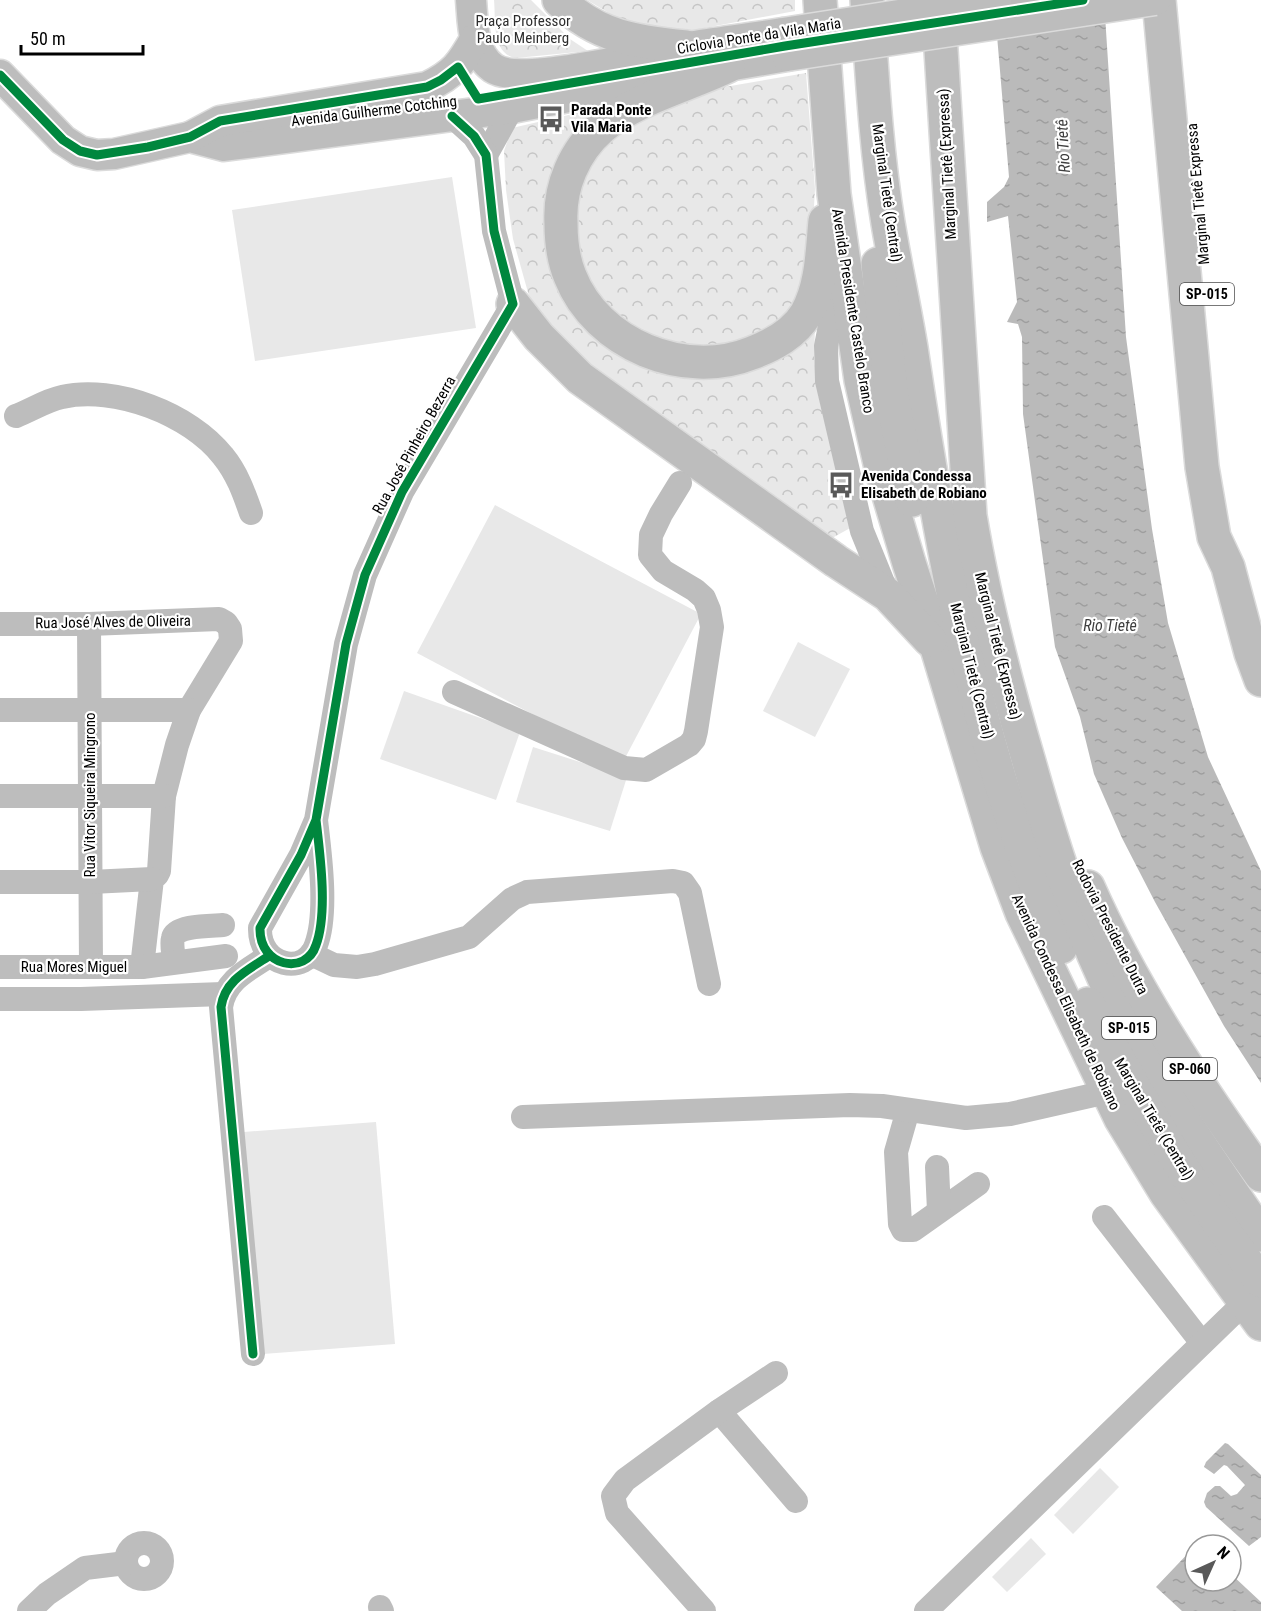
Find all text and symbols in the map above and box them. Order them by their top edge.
park label: Praça Professor Paulo Meinberg [476,12,571,47]
street label: Ciclovia Ponte da Vila Maria [676,14,842,58]
scale bar [21,18,142,56]
text: 50 m [30,28,65,49]
street label: Marginal Tietê (Expressa) [934,88,960,240]
street label: Avenida Guilherme Cotching [290,92,458,130]
place label: Parada Ponte Vila Maria [571,101,651,136]
bus stop icon: Parada Ponte Vila Maria [536,104,566,134]
water label: Rio Tietê [1052,119,1074,173]
street label: Marginal Tietê (Central) [868,123,906,263]
street label: Marginal Tietê Expressa [1183,123,1213,265]
street label: Avenida Presidente Castelo Branco [828,207,878,415]
road number: SP-015 [1180,283,1234,305]
street label: Rua José Pinheiro Bezerra [369,373,459,517]
place label: Avenida Condessa Elisabeth de Robiano [861,467,987,502]
bus stop icon: Avenida Condessa Elisabeth de Robiano [826,470,856,500]
street label: Marginal Tietê (Expressa) [971,570,1025,722]
street label: Marginal Tietê (Central) [946,601,998,741]
street label: Rua José Alves de Oliveira [35,612,191,632]
water label: Rio Tietê [1083,616,1137,635]
street label: Rua Vitor Siqueira Mingrono [81,712,99,878]
street label: Rodovia Presidente Dutra [1068,856,1152,998]
street label: Avenida Condessa Elisabeth de Robiano [1008,891,1124,1113]
street label: Rua Mores Miguel [21,958,127,976]
road number: SP-015 [1102,1017,1156,1039]
street label: Marginal Tietê (Central) [1110,1055,1198,1183]
road number: SP-060 [1163,1058,1217,1080]
north arrow [1183,1533,1243,1593]
text: N [1213,1543,1233,1563]

